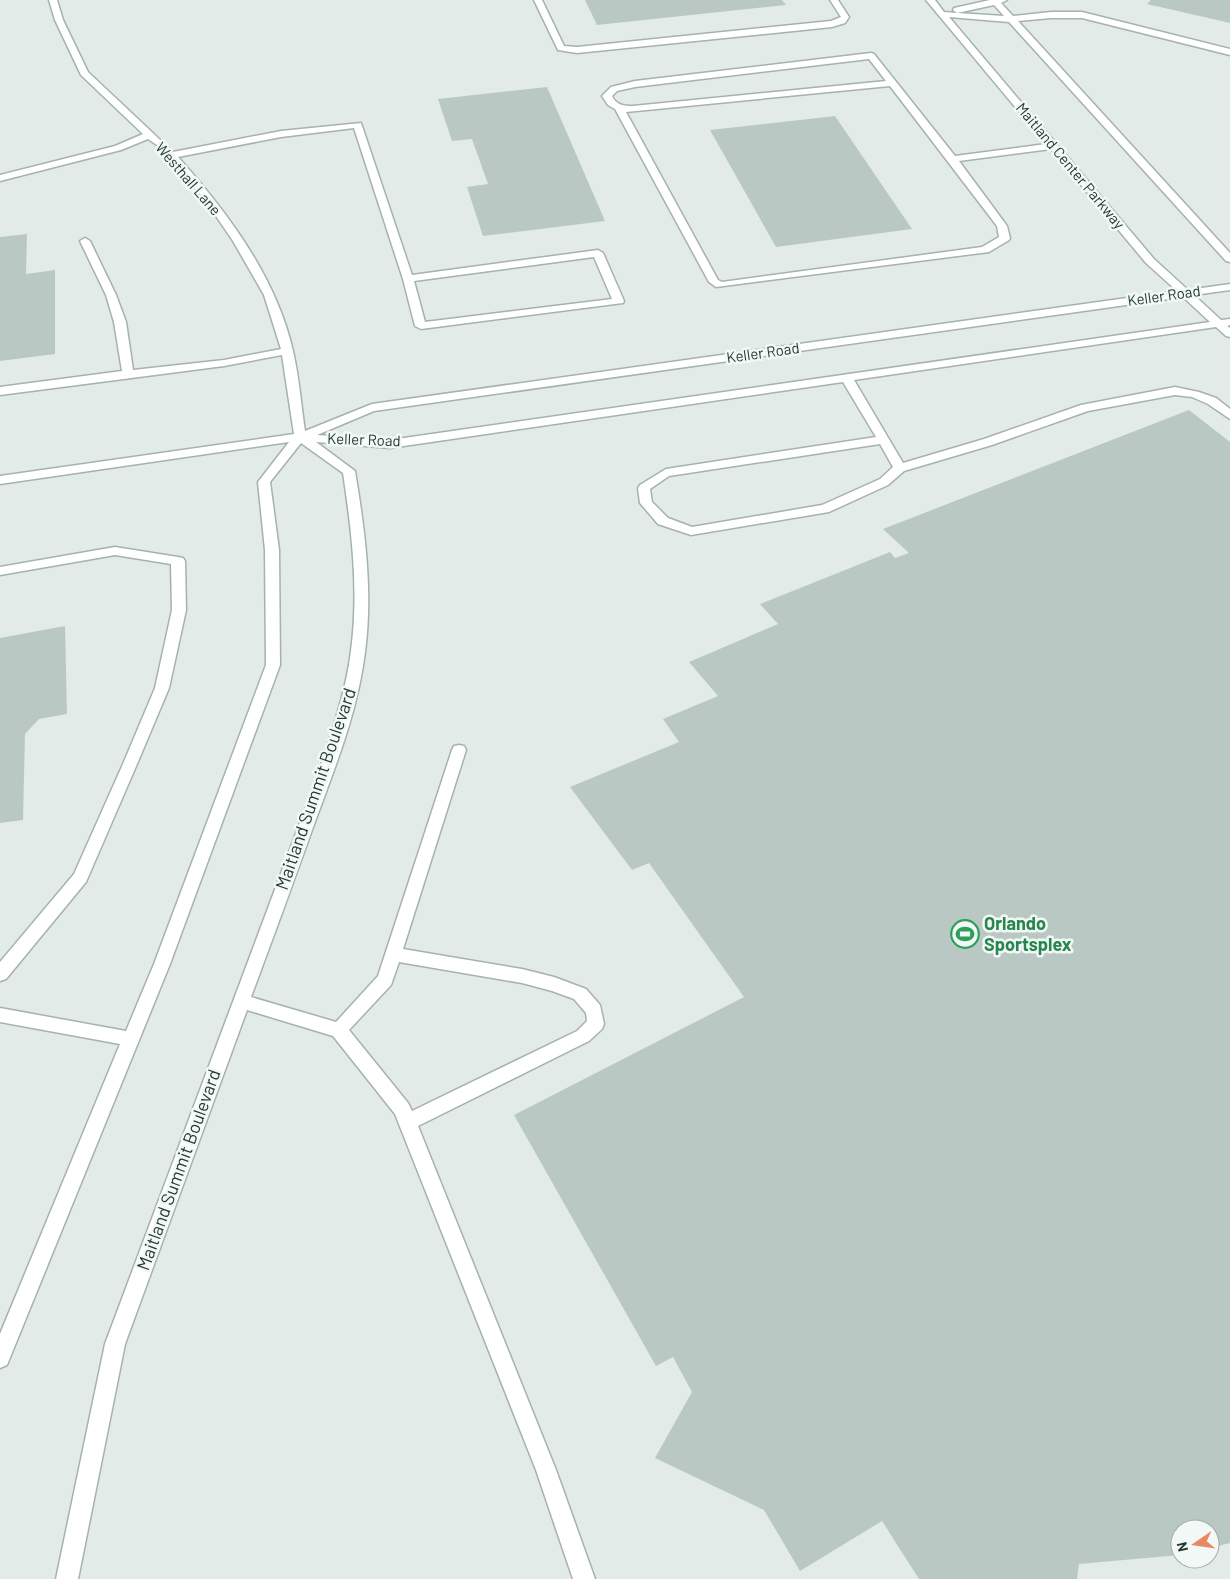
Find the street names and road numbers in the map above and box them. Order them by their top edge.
street label: Maitland Center Parkway [1013,99,1129,232]
street label: Westhall Lane [152,138,225,219]
street label: Keller Road [1126,281,1201,309]
street label: Keller Road [725,338,800,366]
street label: Keller Road [327,429,401,449]
street label: Maitland Summit Boulevard [270,685,360,893]
street label: Maitland Summit Boulevard [131,1066,225,1273]

